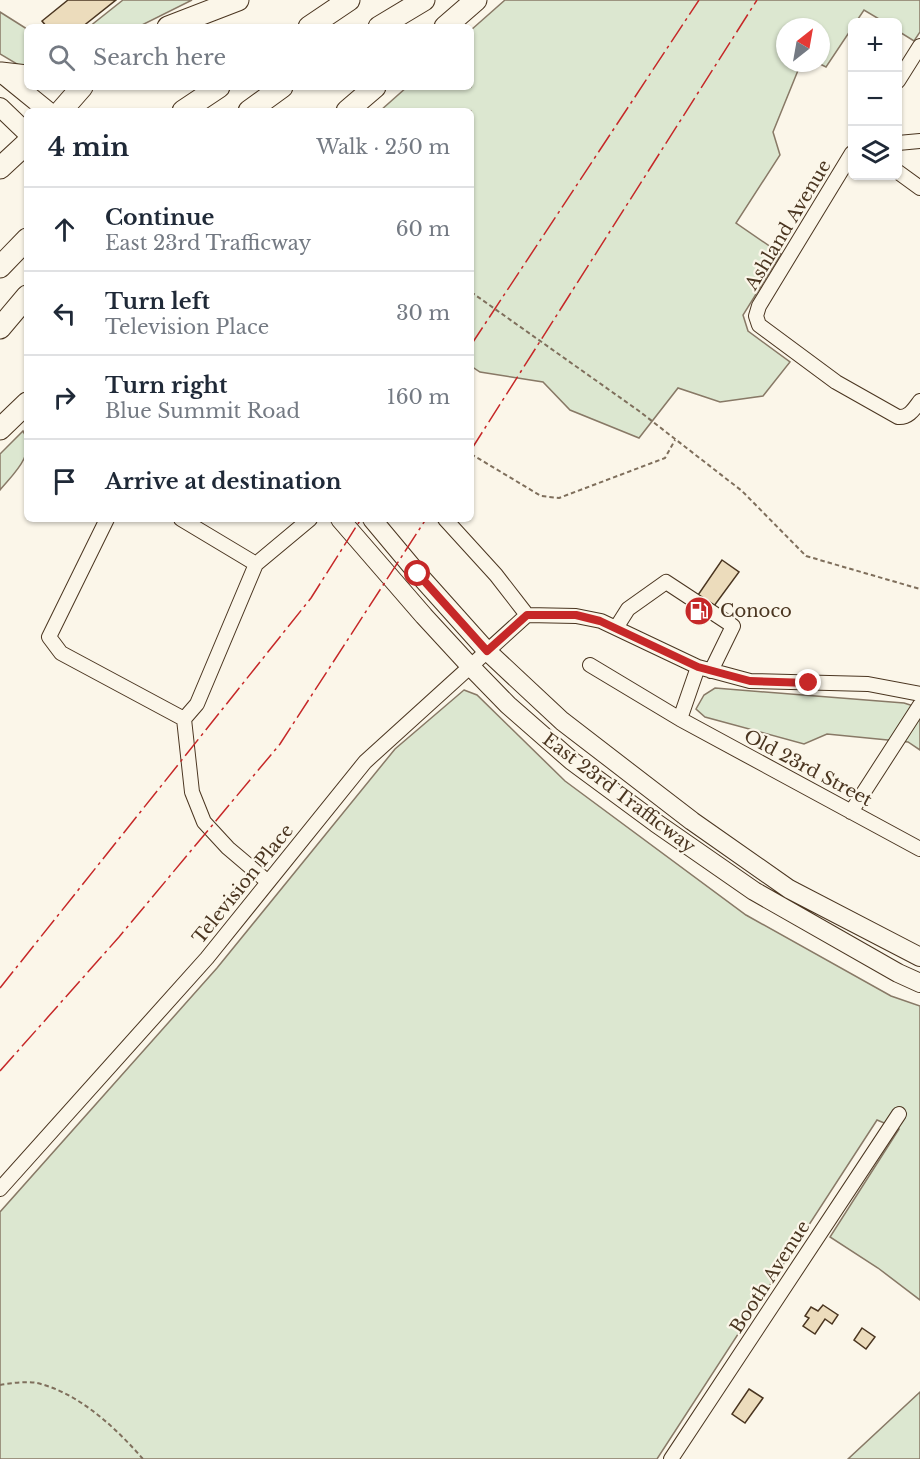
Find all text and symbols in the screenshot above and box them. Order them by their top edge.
north arrow [776,18,830,72]
map controls [848,18,902,180]
button: + [848,18,902,72]
search box [24,24,474,90]
icon: search [45,41,78,74]
text: Search here [93,44,226,71]
button: − [848,72,902,126]
button: layers [848,126,902,180]
text: 4 min [48,131,129,163]
text: Walk · 250 m [316,135,450,159]
street label: Ashland Avenue [740,156,835,295]
text: Continue [105,204,214,231]
icon: ahead [48,213,81,246]
text: 60 m [396,217,450,241]
text: East 23rd Trafficway [105,231,311,255]
text: Turn left [105,288,210,315]
icon: left [48,297,81,330]
text: 30 m [396,301,450,325]
text: Television Place [105,315,269,339]
text: Turn right [105,372,227,399]
icon: right [48,381,81,414]
text: 160 m [387,385,450,409]
text: Blue Summit Road [105,399,300,423]
icon: arrive [48,465,81,498]
text: Arrive at destination [105,468,342,495]
route start [404,560,430,586]
fuel station icon: Conoco [683,595,715,627]
place label: Conoco [720,600,792,622]
route end [795,669,821,695]
street label: Old 23rd Street [740,725,876,811]
street label: East 23rd Trafficway [538,728,700,858]
street label: Television Place [188,820,298,948]
street label: Booth Avenue [726,1217,814,1337]

